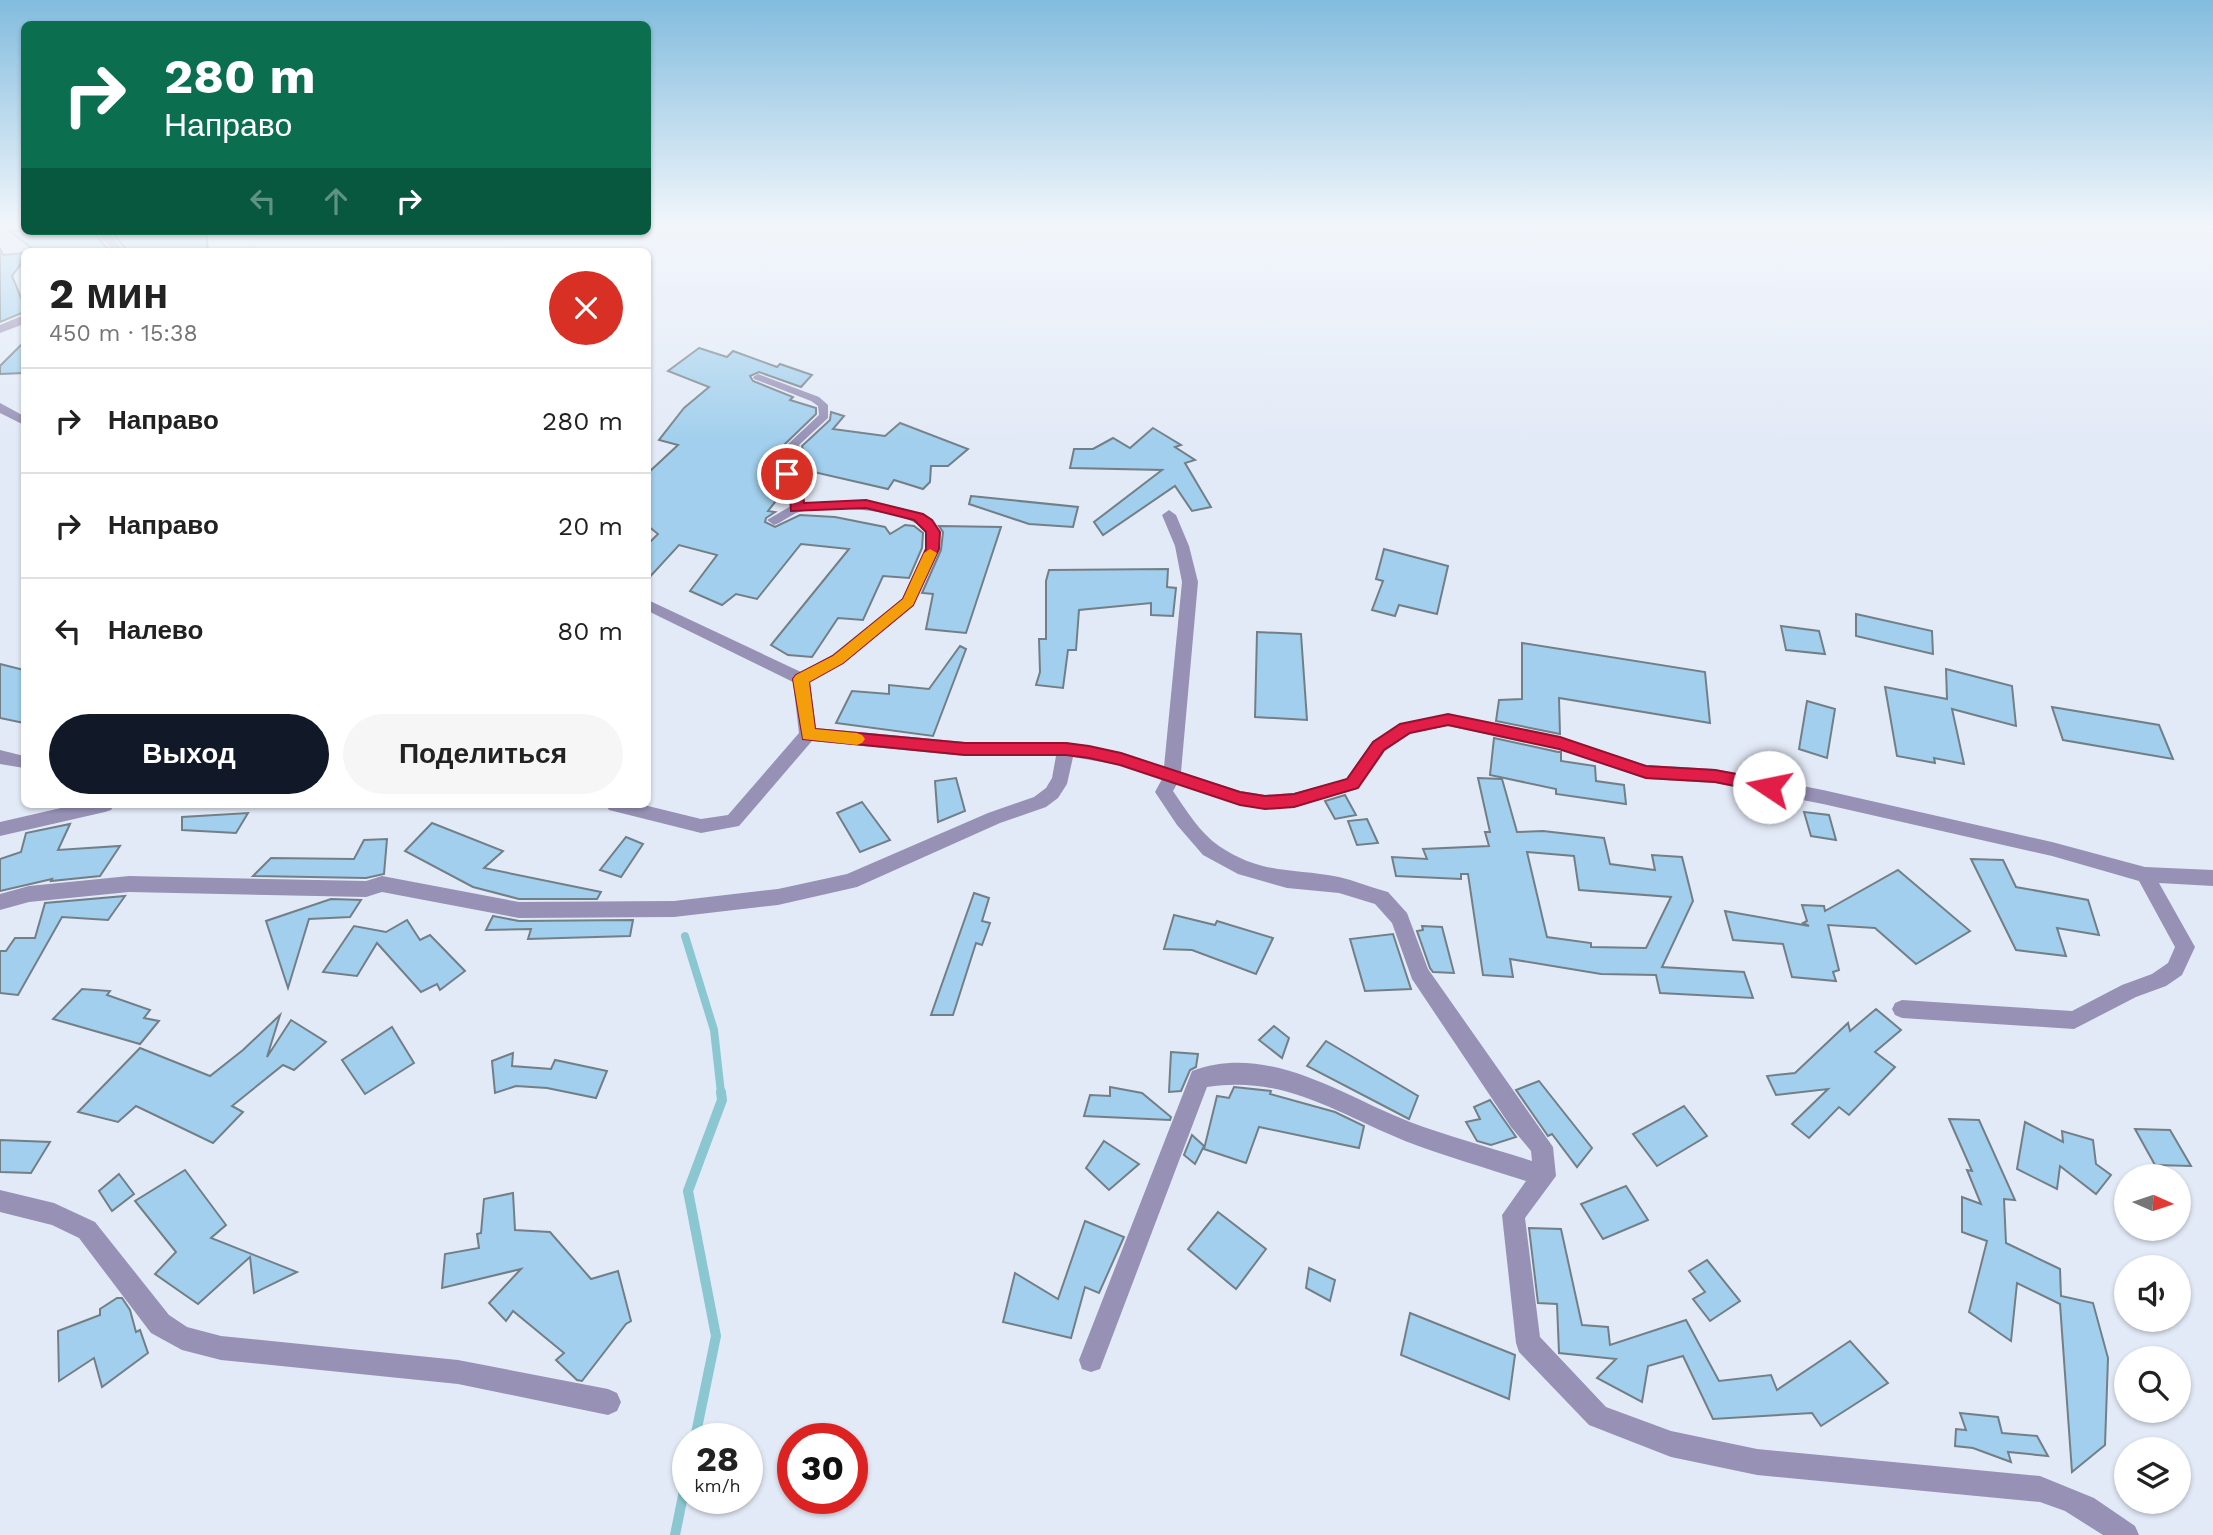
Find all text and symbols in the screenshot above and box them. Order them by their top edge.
text: 280 m [164,47,316,105]
icon: right [49,49,140,140]
text: Направо [164,106,292,144]
icon: left [244,182,282,220]
icon: ahead [317,182,355,220]
icon: right [390,182,428,220]
text: 2 мин [49,269,168,318]
button: close [549,271,623,345]
text: 450 m · 15:38 [49,320,198,347]
icon: right [49,402,87,440]
text: Направо [108,405,219,435]
text: 280 m [542,406,623,436]
pin [757,444,817,504]
icon: arrive [768,455,806,493]
icon: right [49,507,87,545]
text: Направо [108,510,219,540]
text: 20 m [558,511,623,541]
icon: left [49,612,87,650]
text: Налево [108,615,203,645]
text: 80 m [557,616,623,646]
button: Выход [49,714,329,794]
button: Поделиться [343,714,623,794]
position arrow [1732,750,1806,824]
north arrow [2114,1164,2191,1241]
map controls [2114,1164,2191,1514]
button: sound [2114,1255,2191,1332]
button: search [2114,1346,2191,1423]
speed limit sign: 30 [777,1423,868,1514]
button: layers [2114,1437,2191,1514]
text: 28 [696,1438,739,1480]
text: km/h [694,1475,741,1496]

